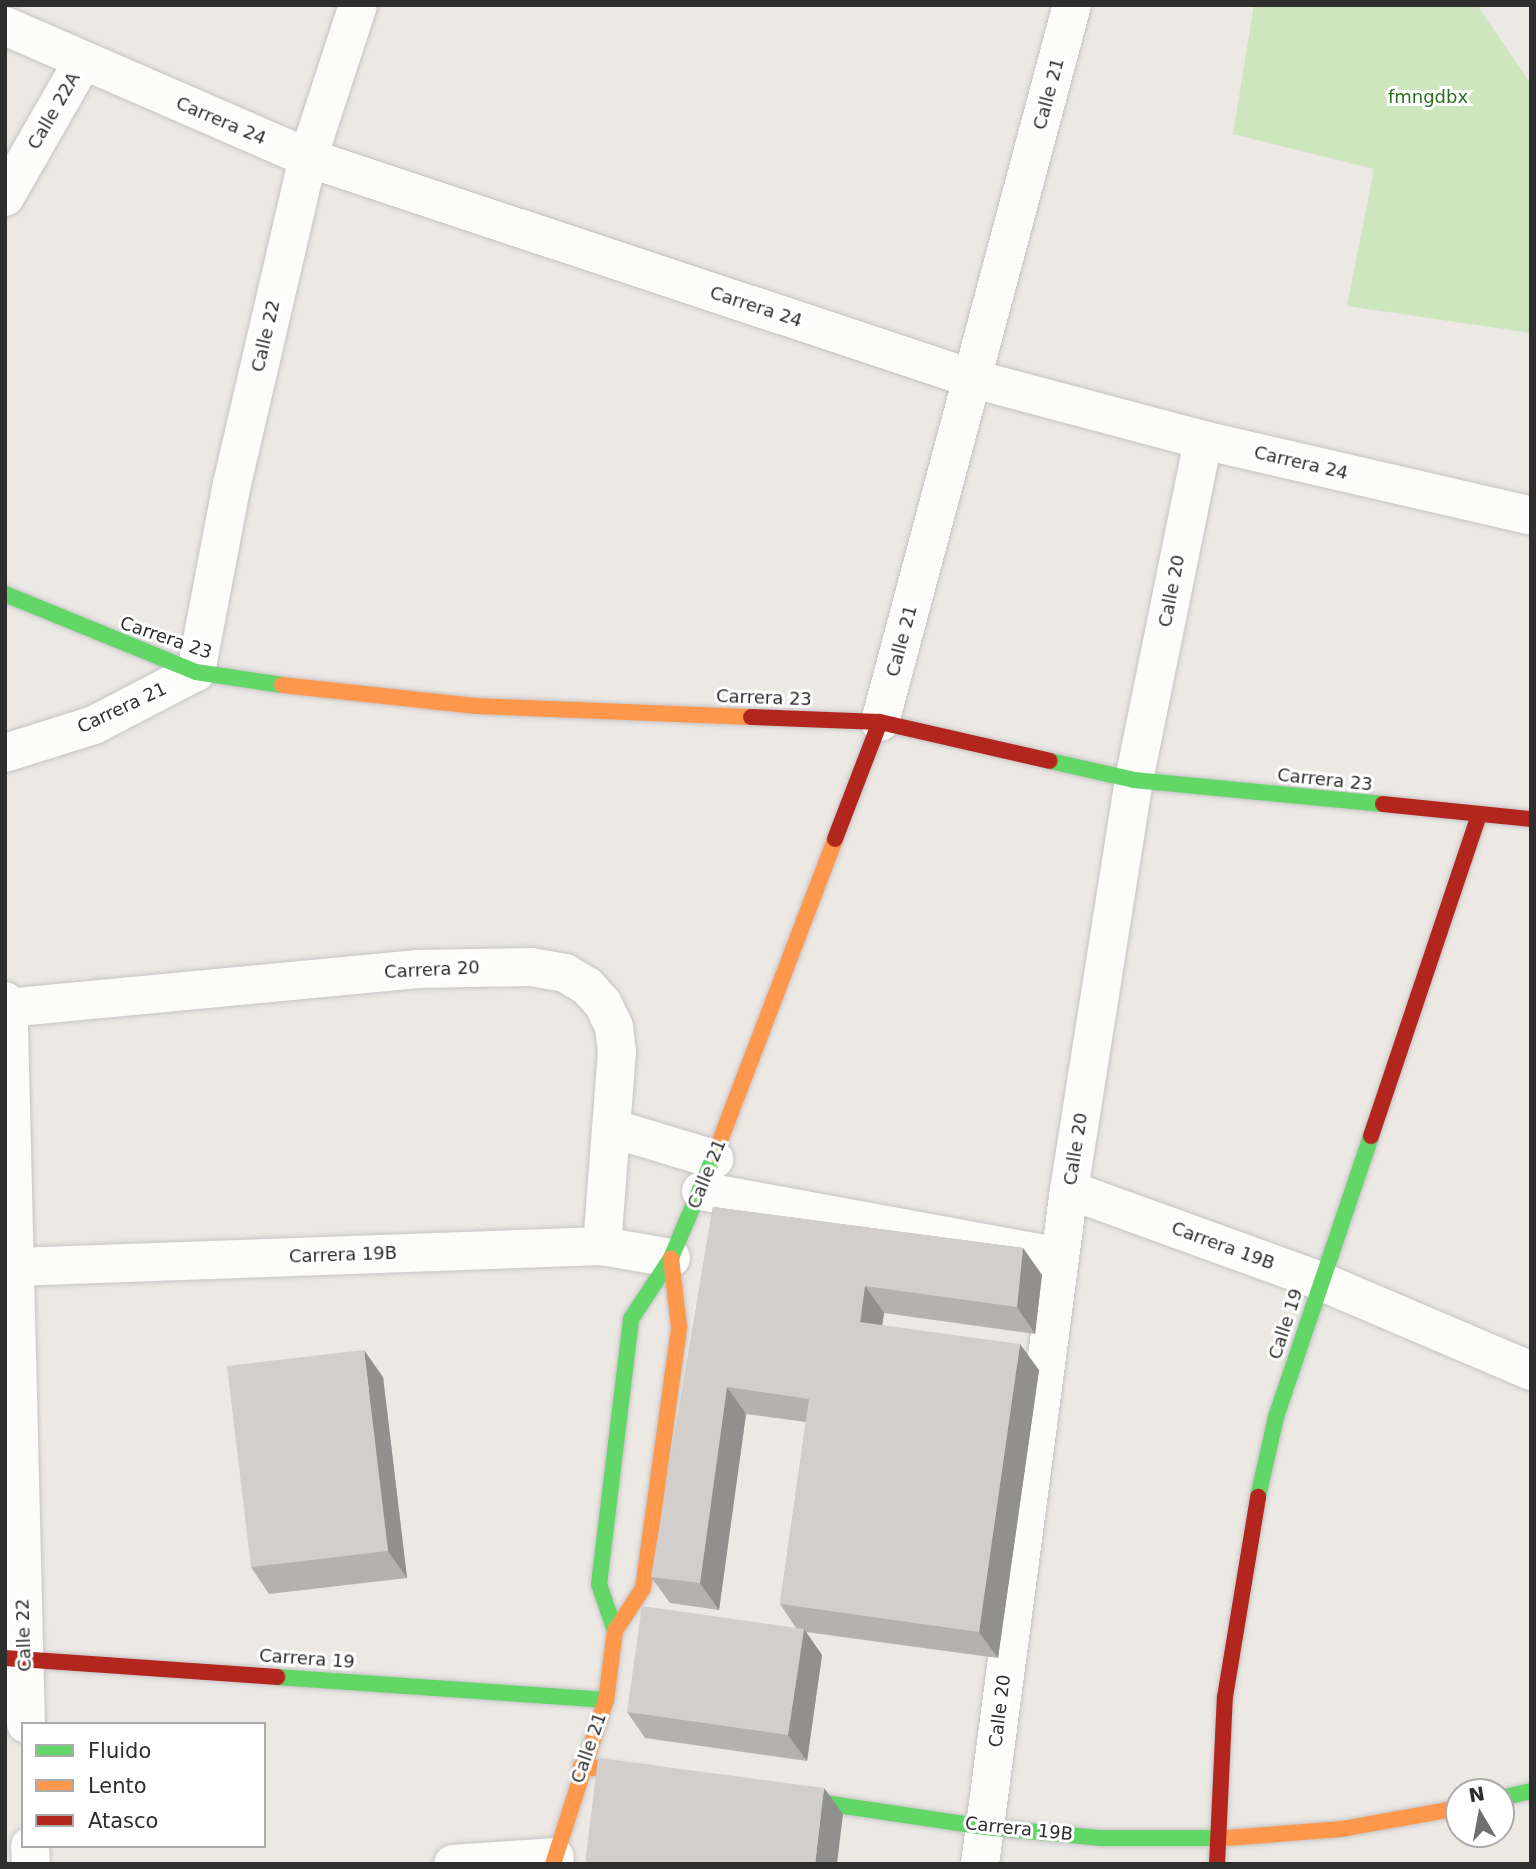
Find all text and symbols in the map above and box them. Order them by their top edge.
street label: Calle 21 [1029,56,1069,132]
street label: Calle 22A [23,69,85,153]
park label: fmngdbx [1388,86,1468,108]
street label: Carrera 24 [173,92,269,150]
street label: Carrera 24 [707,282,805,332]
street label: Calle 22 [247,298,285,374]
street label: Carrera 24 [1252,442,1350,484]
street label: Calle 20 [1154,553,1190,629]
street label: Calle 21 [882,603,922,679]
street label: Carrera 23 [117,612,215,664]
street label: Carrera 21 [74,678,170,738]
street label: Carrera 23 [716,686,812,710]
street label: Carrera 23 [1276,764,1374,796]
street label: Carrera 20 [384,957,480,983]
street label: Calle 20 [1060,1111,1092,1187]
street label: Calle 21 [683,1136,731,1212]
street label: Carrera 19B [1168,1217,1278,1275]
street label: Carrera 19B [289,1242,397,1268]
street label: Calle 19 [1264,1286,1308,1362]
street label: Calle 22 [12,1598,36,1672]
street label: Carrera 19 [258,1645,356,1673]
street label: Calle 20 [985,1673,1015,1749]
street label: Calle 21 [567,1710,611,1786]
legend [21,1722,266,1848]
text: Fluido [88,1739,151,1763]
text: Lento [88,1774,147,1798]
north arrow [1445,1778,1515,1848]
text: N [1467,1782,1486,1807]
text: Atasco [88,1809,158,1833]
street label: Carrera 19B [964,1813,1074,1845]

